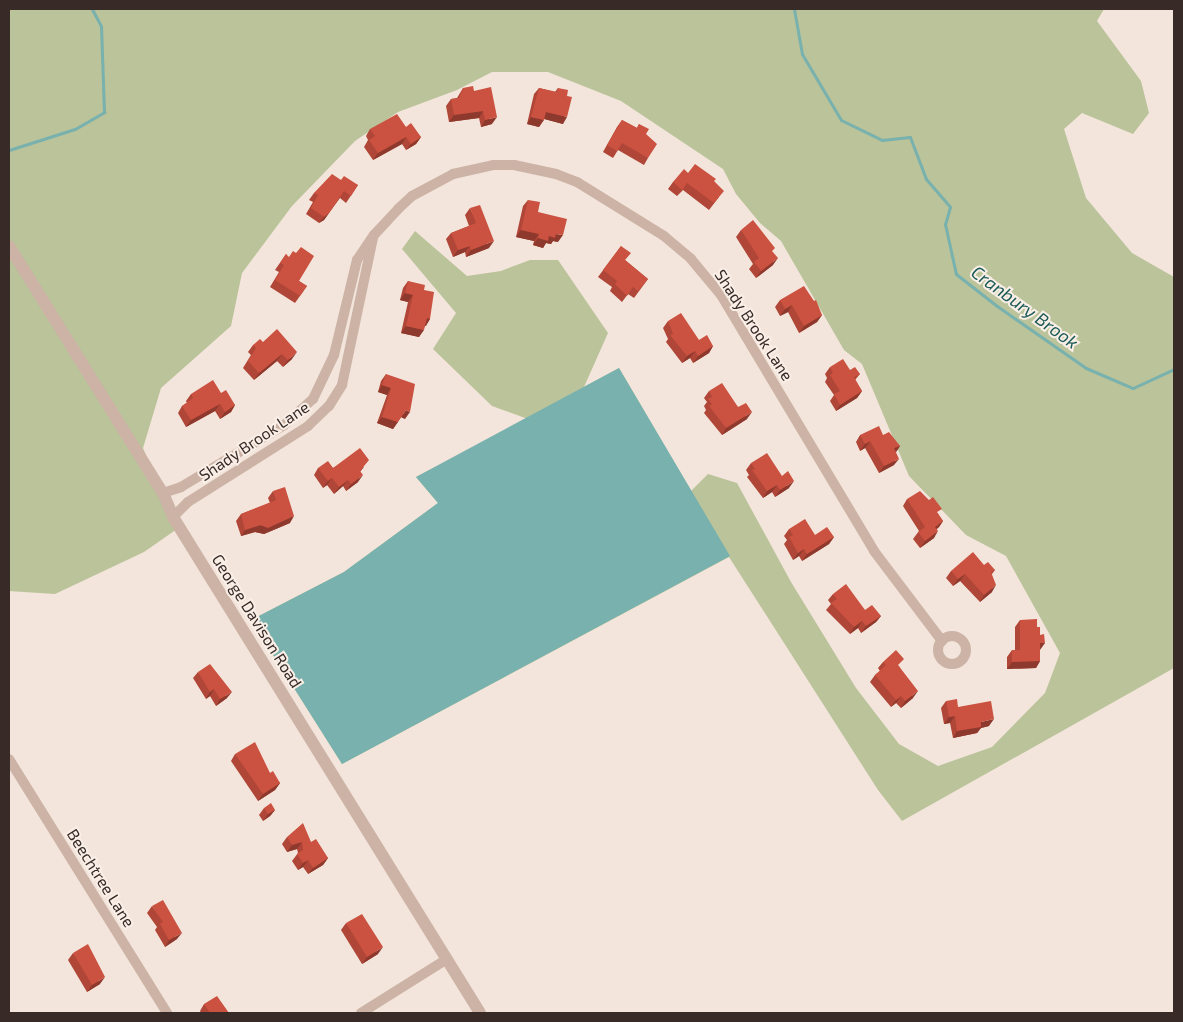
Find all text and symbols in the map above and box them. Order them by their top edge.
water label: Cranbury Brook [967,261,1083,353]
street label: Shady Brook Lane [711,266,797,384]
street label: Shady Brook Lane [195,397,313,485]
street label: George Davison Road [208,551,306,691]
street label: Beechtree Lane [63,825,139,931]

